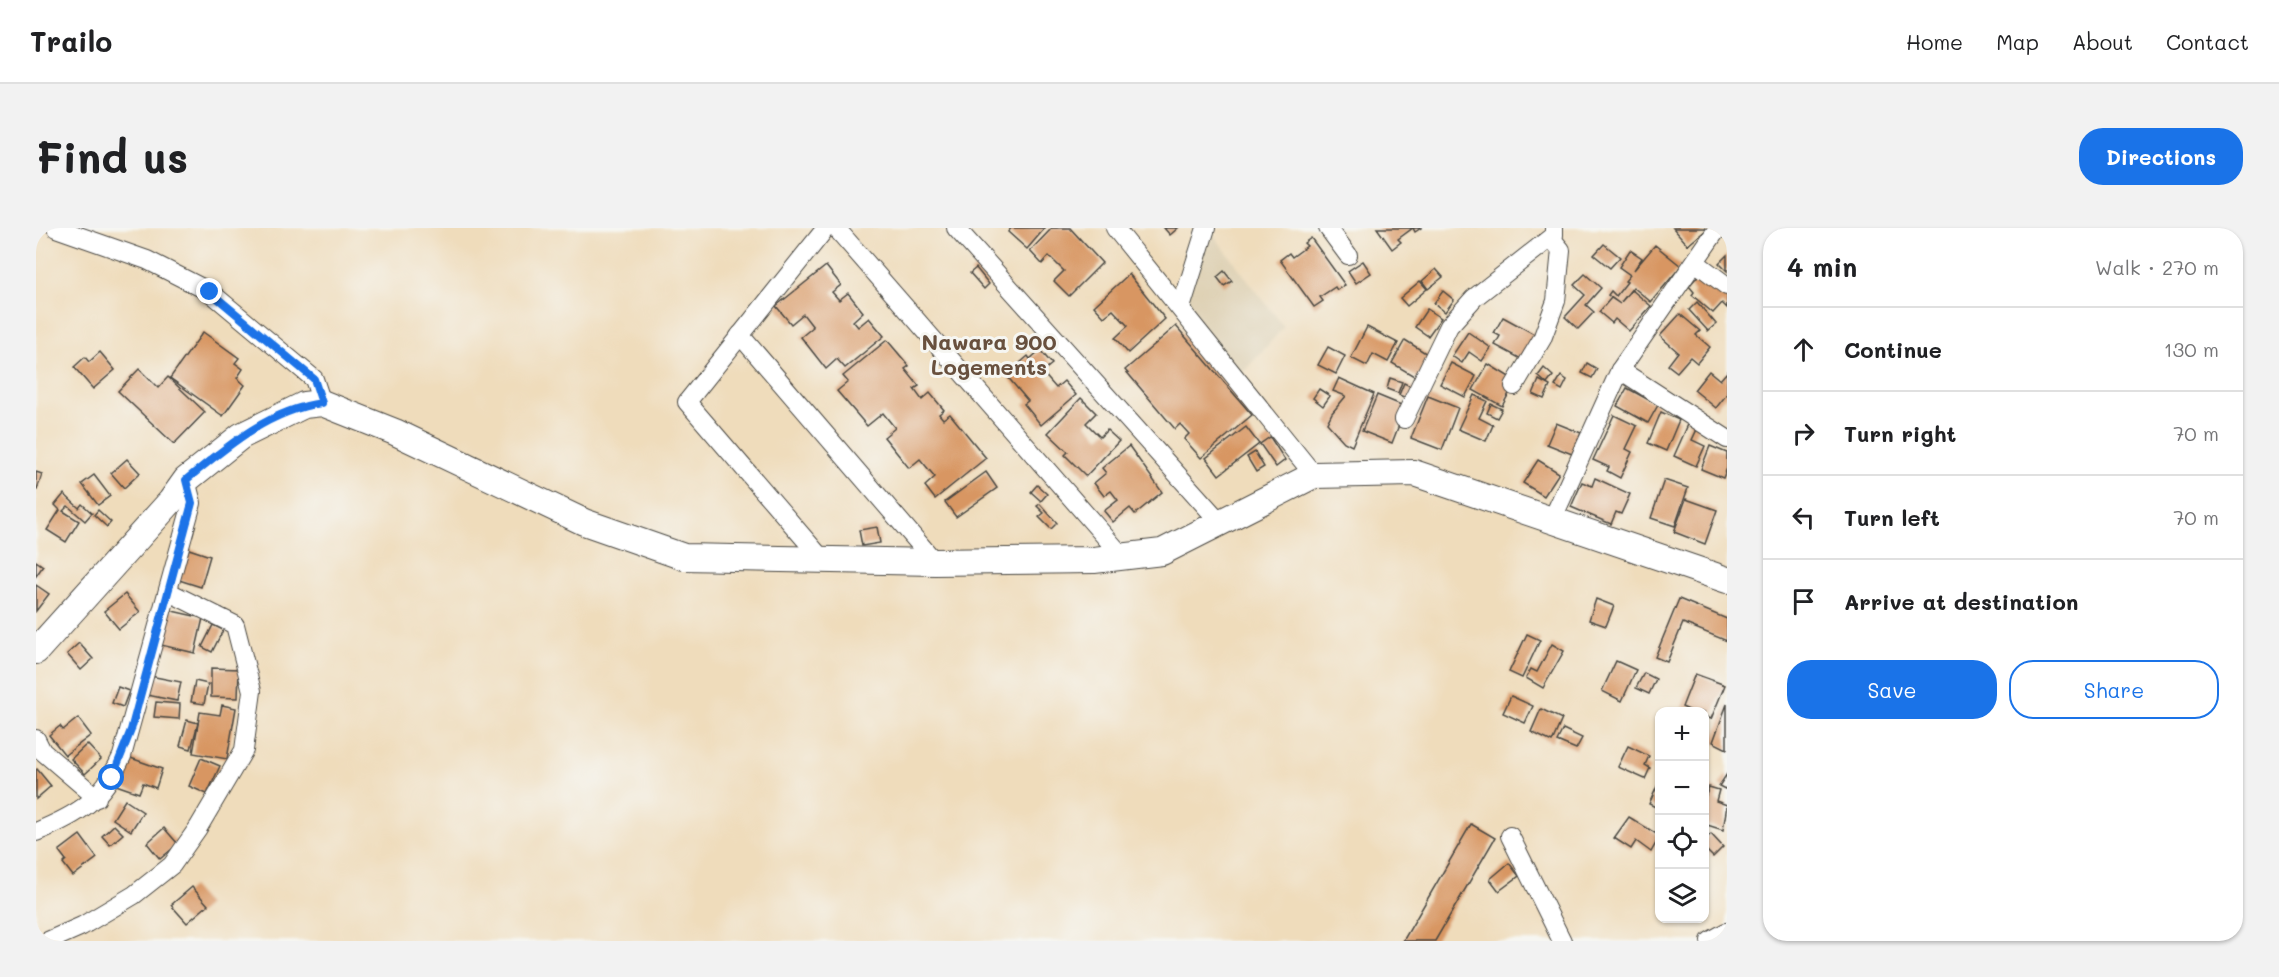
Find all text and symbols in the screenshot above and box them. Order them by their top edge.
text: Trailo [30,23,112,59]
text: Home [1906,28,1963,55]
text: Map [1996,28,2039,55]
text: About [2072,28,2133,55]
text: Contact [2166,28,2249,55]
button: Directions [2079,128,2243,185]
text: Find us [36,129,188,184]
text: 4 min [1787,250,1857,284]
text: Walk · 270 m [2095,254,2219,280]
route end [196,278,222,304]
district label: Nawara 900 Logements [921,327,1057,381]
icon: ahead [1787,333,1820,366]
text: Continue [1844,335,1942,364]
text: 130 m [2164,336,2219,362]
icon: right [1787,417,1820,450]
text: Turn right [1844,419,1956,448]
text: 70 m [2173,420,2219,446]
icon: left [1787,501,1820,534]
text: Turn left [1844,503,1940,532]
text: 70 m [2173,504,2219,530]
icon: arrive [1787,585,1820,618]
text: Arrive at destination [1844,587,2079,616]
button: Save [1787,660,1997,719]
button: Share [2009,660,2219,719]
map controls [1655,707,1709,923]
button: + [1655,707,1709,761]
button: − [1655,761,1709,815]
route start [98,764,124,790]
button: locate [1655,815,1709,869]
button: layers [1655,869,1709,923]

